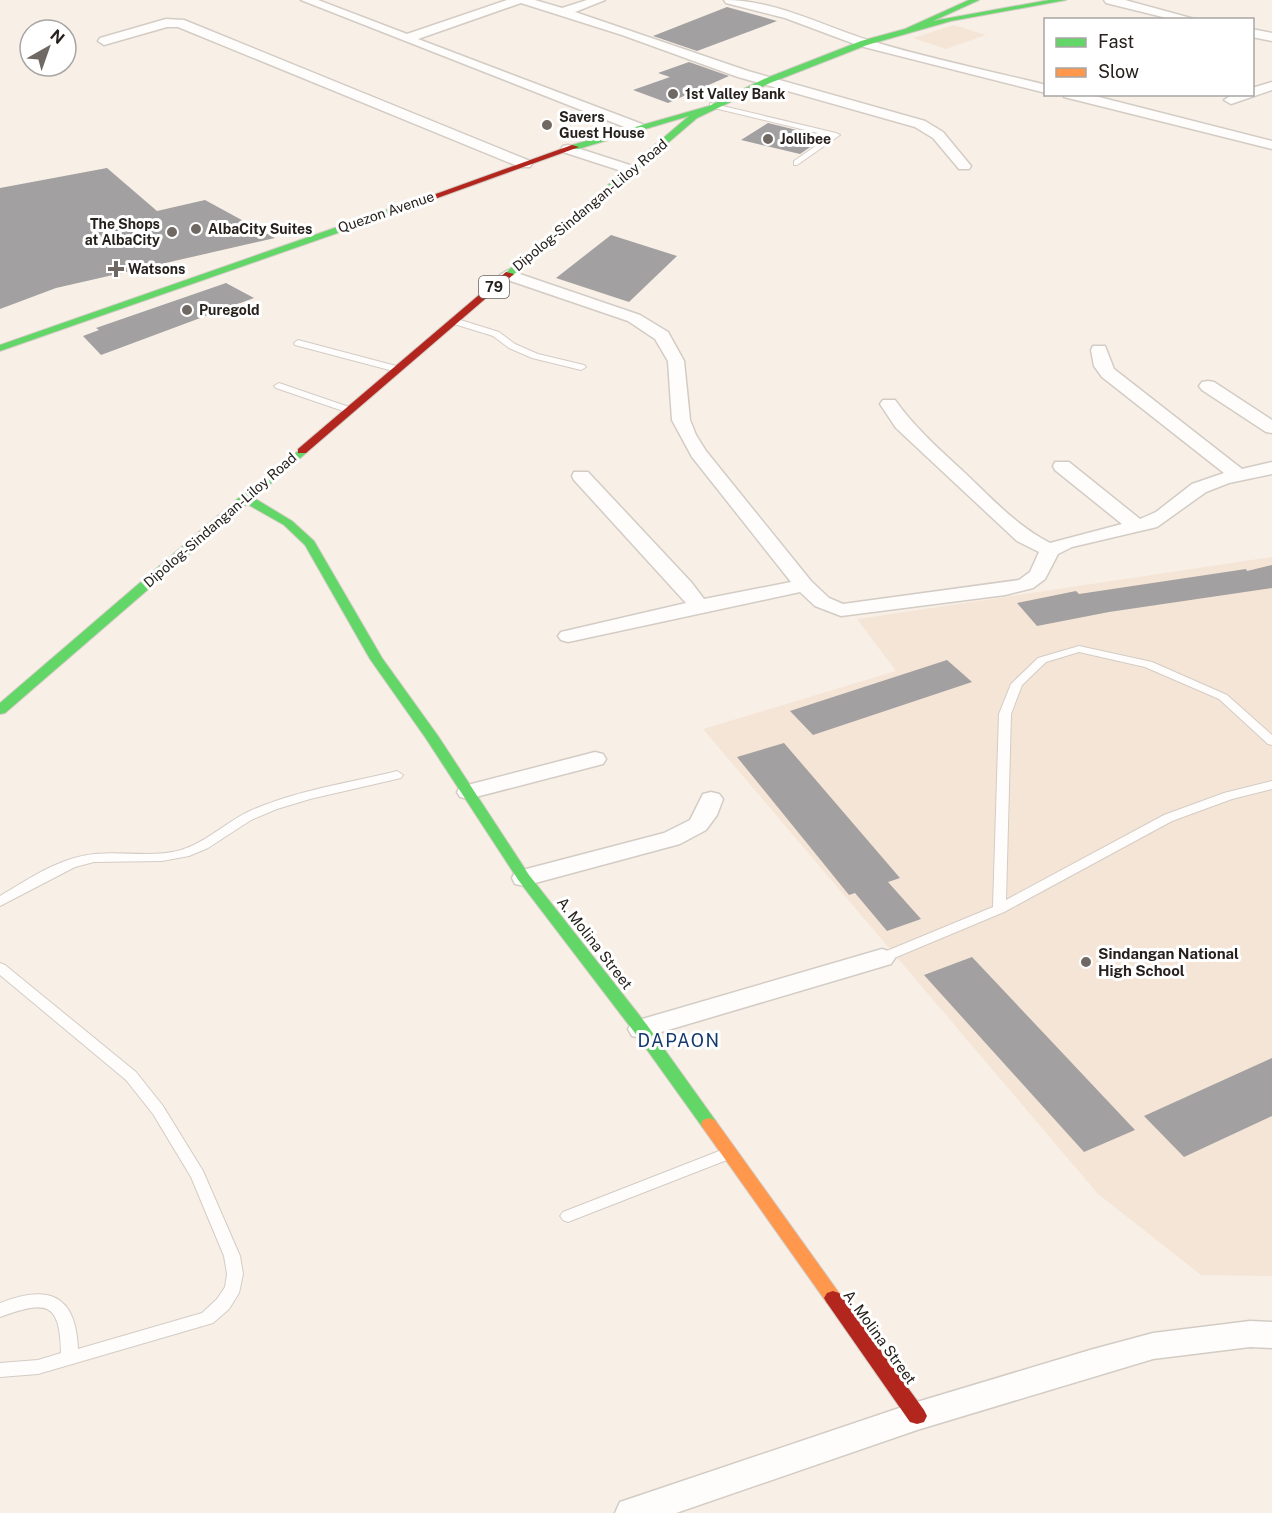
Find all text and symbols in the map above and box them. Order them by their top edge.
north arrow [18,18,78,78]
legend [1044,18,1254,96]
text: N [46,26,68,48]
text: Fast [1098,31,1134,52]
text: Slow [1098,61,1139,82]
place label: 1st Valley Bank [685,86,785,102]
marker: 1st Valley Bank [666,87,680,101]
place label: Savers Guest House [559,109,645,141]
marker: Savers Guest House [540,118,554,132]
place label: Jollibee [780,131,831,147]
marker: Jollibee [761,132,775,146]
street label: Dipolog-Sindangan-Liloy Road [510,136,670,274]
street label: Quezon Avenue [336,188,436,236]
place label: The Shops at AlbaCity [85,216,160,248]
place label: AlbaCity Suites [208,221,313,237]
marker: AlbaCity Suites [189,222,203,236]
marker: The Shops at AlbaCity [165,225,179,239]
place label: Watsons [128,261,185,277]
marker: Watsons [109,262,123,276]
road number: 79 [479,276,509,298]
place label: Puregold [199,302,260,318]
marker: Puregold [180,303,194,317]
street label: Dipolog-Sindangan-Liloy Road [141,449,299,591]
street label: A. Molina Street [554,894,636,992]
place label: Sindangan National High School [1098,945,1239,979]
marker: Sindangan National High School [1079,955,1093,969]
district label: DAPAON [637,1030,721,1051]
street label: A. Molina Street [840,1287,920,1387]

